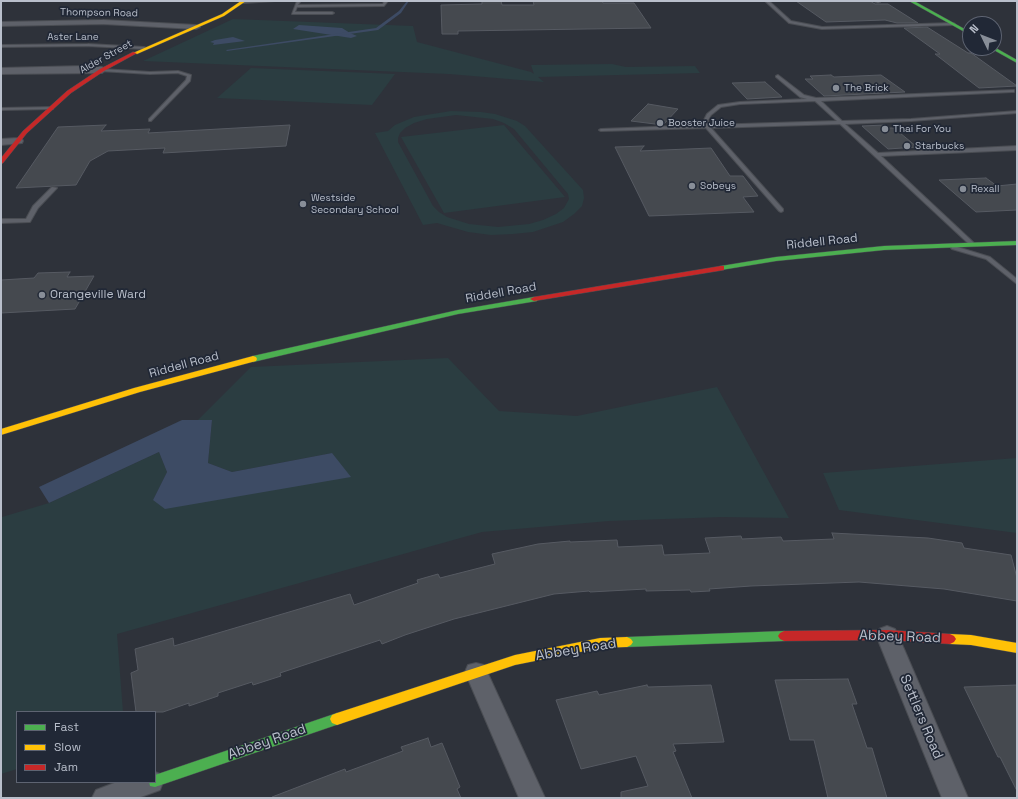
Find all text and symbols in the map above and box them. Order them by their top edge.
street label: Thompson Road [60,6,138,20]
north arrow [962,16,1002,56]
text: N [966,21,982,36]
street label: Aster Lane [47,31,99,43]
street label: Alder Street [78,38,134,76]
place label: The Brick [844,82,889,94]
marker: The Brick [831,83,841,93]
place label: Booster Juice [668,117,735,129]
marker: Booster Juice [655,118,665,128]
place label: Thai For You [893,123,951,135]
marker: Thai For You [880,124,890,134]
place label: Starbucks [915,140,964,152]
marker: Starbucks [902,141,912,151]
place label: Sobeys [700,180,736,192]
marker: Sobeys [687,181,697,191]
place label: Rexall [971,183,999,195]
marker: Rexall [958,184,968,194]
place label: Westside Secondary School [311,192,399,216]
marker: Westside Secondary School [298,199,308,209]
street label: Riddell Road [786,231,858,253]
street label: Riddell Road [465,280,537,306]
place label: Orangeville Ward [50,288,146,302]
marker: Orangeville Ward [37,290,47,300]
street label: Riddell Road [148,349,220,381]
street label: Abbey Road [859,627,941,647]
street label: Abbey Road [534,635,618,665]
street label: Settlers Road [896,672,946,762]
legend [16,711,156,783]
text: Fast [54,719,79,735]
street label: Abbey Road [226,721,308,763]
text: Slow [54,739,81,755]
text: Jam [54,759,78,775]

